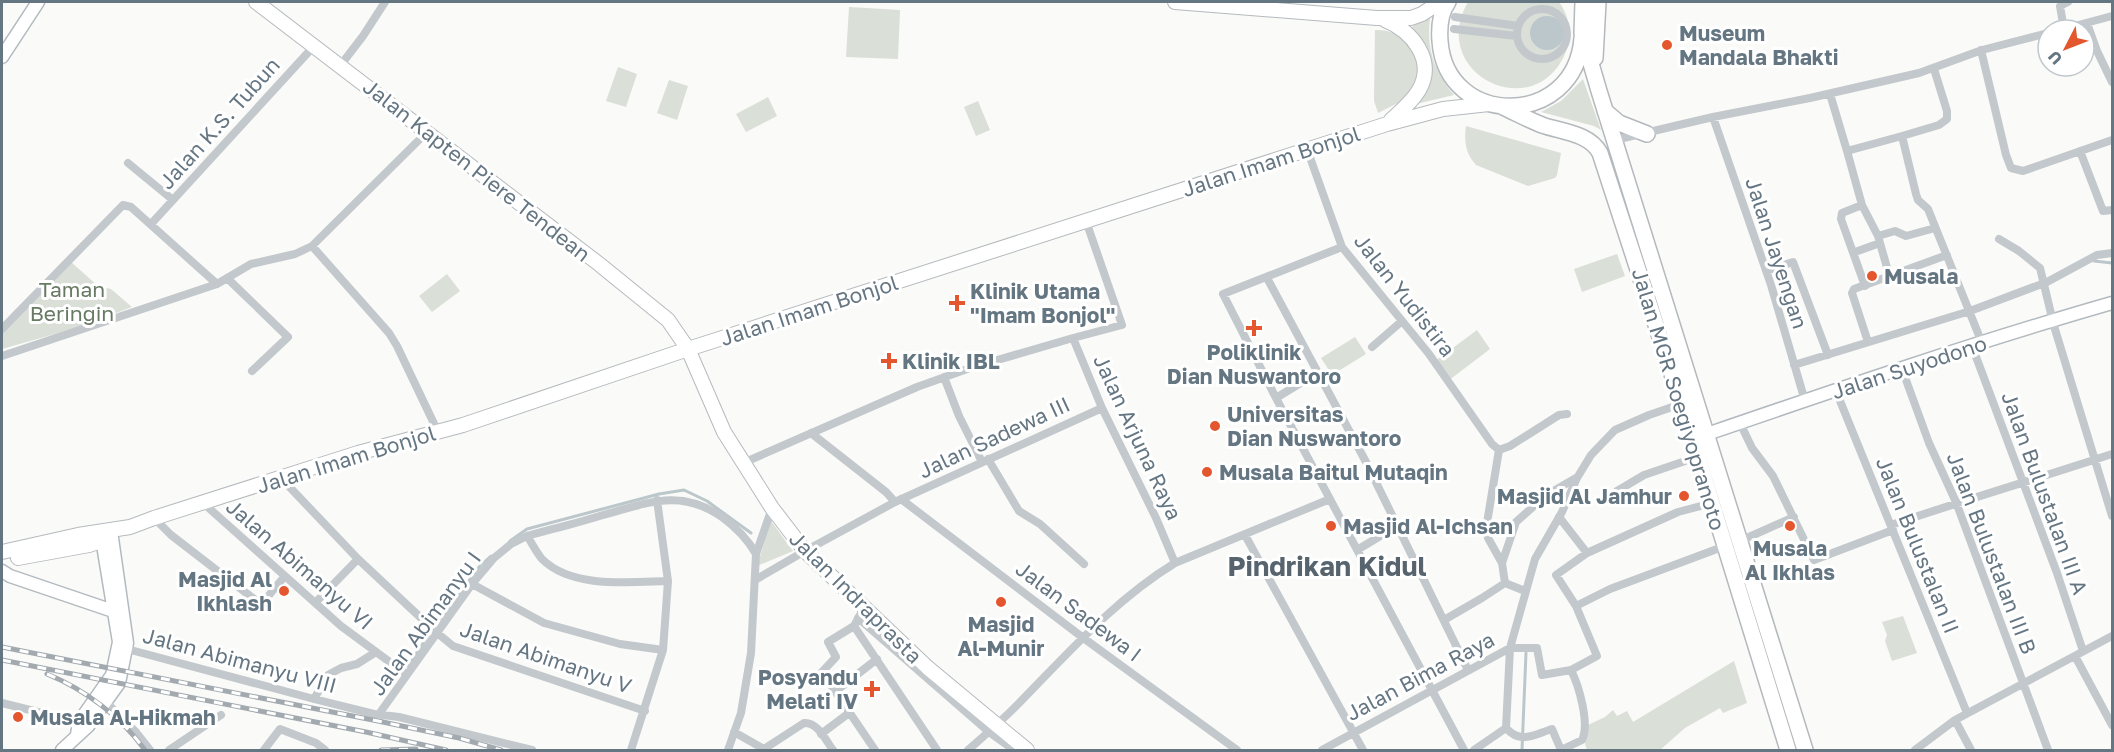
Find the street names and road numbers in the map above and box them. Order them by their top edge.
street label: Jalan K.S. Tubun [153,52,285,194]
street label: Jalan Kapten Piere Tendean [358,73,596,267]
street label: Jalan Imam Bonjol [1179,120,1363,202]
street label: Jalan Jayengan [1740,174,1814,332]
street label: Jalan Yudistira [1349,228,1461,362]
street label: Jalan MGR Soegiyopranoto [1627,265,1731,533]
street label: Jalan Imam Bonjol [717,269,901,351]
street label: Jalan Suyodono [1828,330,1990,404]
street label: Jalan Arjuna Raya [1088,350,1188,524]
street label: Jalan Bulustalan III A [1996,388,2094,598]
street label: Jalan Sadewa III [914,391,1074,483]
street label: Jalan Imam Bonjol [253,419,439,499]
street label: Jalan Bulustalan III B [1942,449,2042,657]
street label: Jalan Bulustalan II [1871,453,1965,637]
street label: Jalan Abimanyu VI [221,493,379,635]
street label: Jalan Indraprasta [784,525,928,669]
street label: Jalan Abimanyu I [364,546,486,700]
street label: Jalan Sadewa I [1011,555,1147,667]
street label: Jalan Abimanyu V [457,615,635,699]
street label: Jalan Abimanyu VIII [140,622,340,698]
street label: Jalan Bima Raya [1341,626,1499,726]

